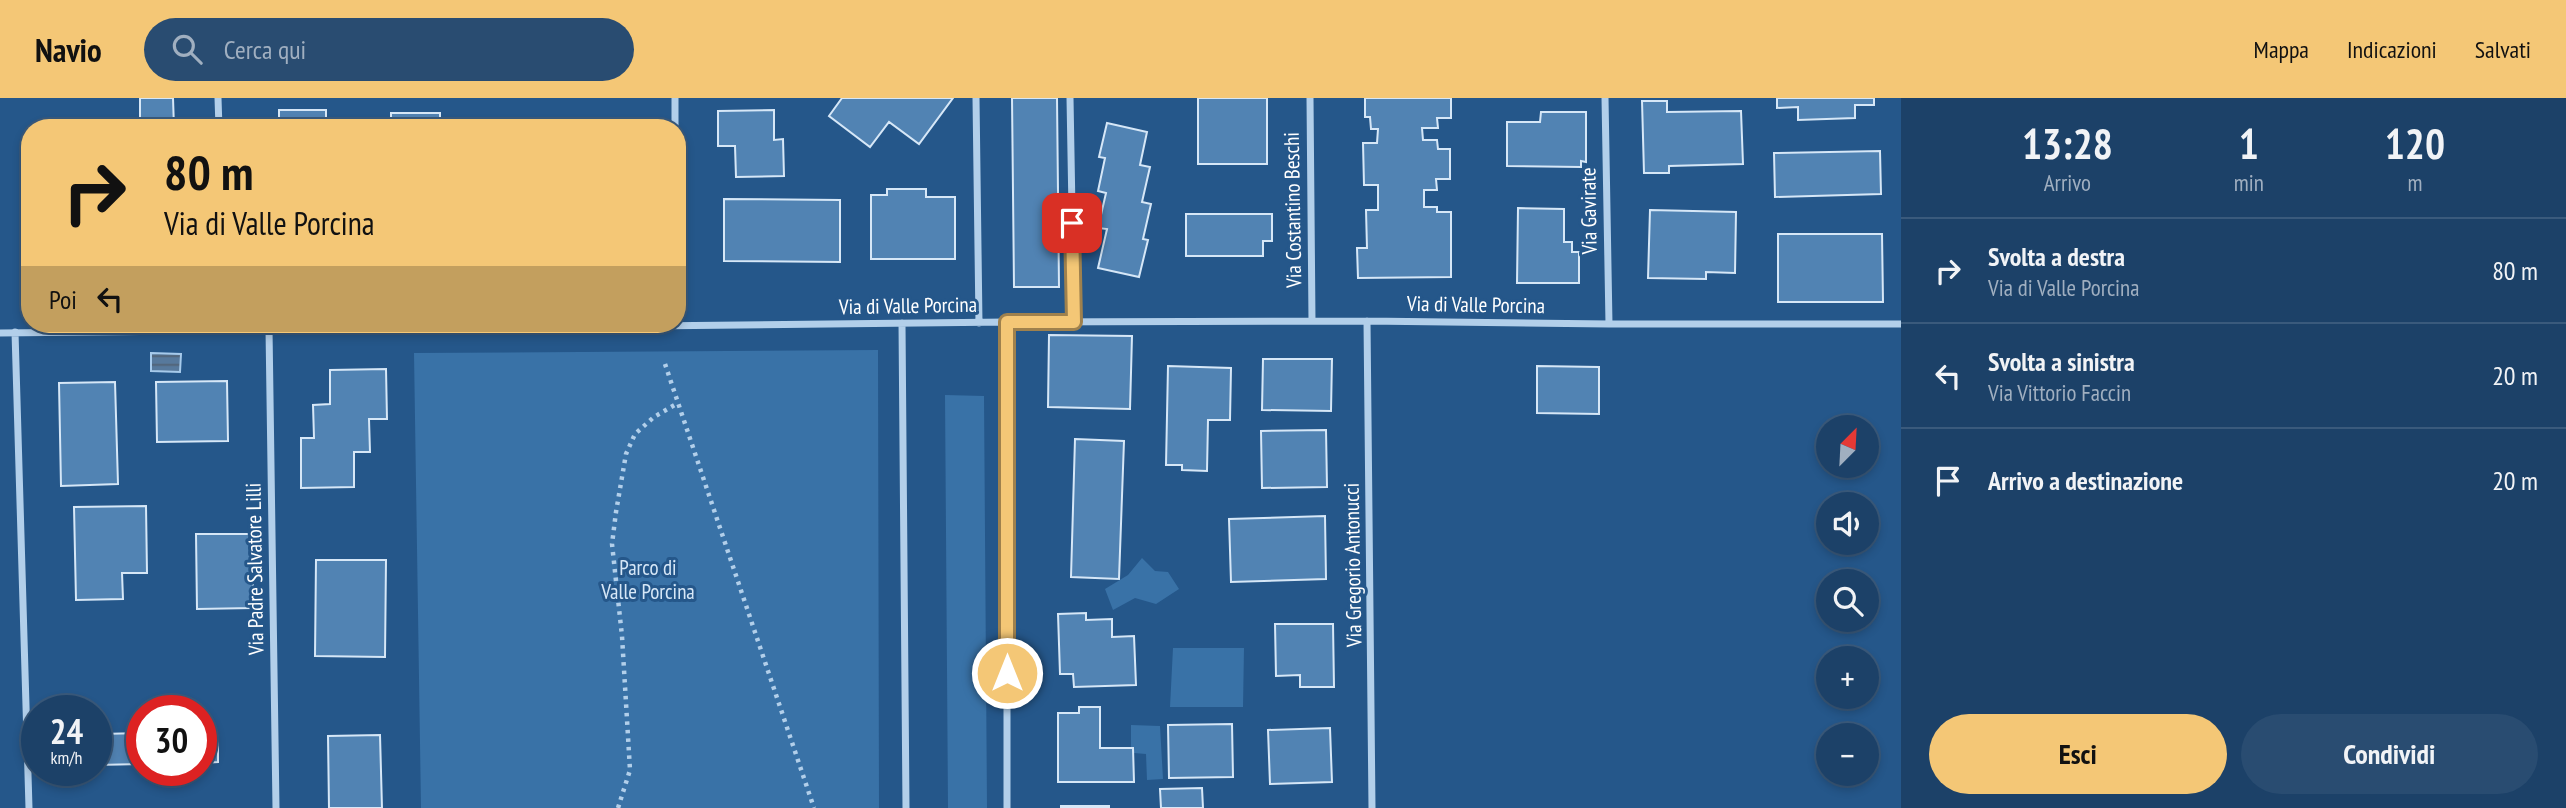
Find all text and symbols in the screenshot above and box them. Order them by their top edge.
search box [144,18,634,81]
text: Navio [35,28,102,71]
icon: search [168,30,206,68]
text: Cerca qui [224,33,306,66]
text: Mappa [2254,34,2309,65]
text: Indicazioni [2347,34,2437,65]
text: Salvati [2475,34,2531,65]
text: 13:28 [2022,116,2113,171]
text: 1 [2239,116,2259,171]
text: 120 [2385,116,2445,171]
street label: Via Costantino Beschi [1278,132,1307,289]
text: 80 m [164,140,253,204]
icon: right [49,147,140,238]
street label: Via Gavirate [1574,167,1603,256]
text: Arrivo [2044,168,2091,197]
text: min [2234,168,2264,197]
text: m [2407,168,2422,197]
pin [1042,193,1102,253]
text: Via di Valle Porcina [164,202,375,244]
icon: arrive [1053,204,1091,242]
text: Svolta a destra [1988,240,2125,273]
icon: right [1929,252,1967,290]
text: 80 m [2492,254,2538,287]
text: Via di Valle Porcina [1988,273,2139,302]
icon: left [91,280,129,318]
text: Poi [49,283,77,316]
street label: Via di Valle Porcina [1406,290,1545,319]
street label: Via di Valle Porcina [838,291,977,320]
text: Svolta a sinistra [1988,345,2135,378]
icon: left [1929,357,1967,395]
text: 20 m [2492,359,2538,392]
text: Via Vittorio Faccin [1988,378,2131,407]
north arrow [1816,415,1880,478]
map controls [1816,415,1879,786]
icon: arrive [1929,462,1967,500]
text: Arrivo a destinazione [1988,464,2183,497]
text: 20 m [2492,464,2538,497]
street label: Via Padre Salvatore Lilli [239,483,270,656]
street label: Via Gregorio Antonucci [1338,483,1367,648]
button: sound [1816,492,1879,555]
park label: Parco di Valle Porcina [600,554,695,605]
button: search [1816,569,1879,632]
position arrow [970,636,1044,710]
button: + [1816,646,1879,709]
speed limit sign: 30 [126,695,217,786]
text: 24 [50,708,83,754]
button: Esci [1929,714,2227,794]
button: Condividi [2241,714,2538,794]
button: − [1816,723,1879,786]
text: km/h [51,746,82,769]

